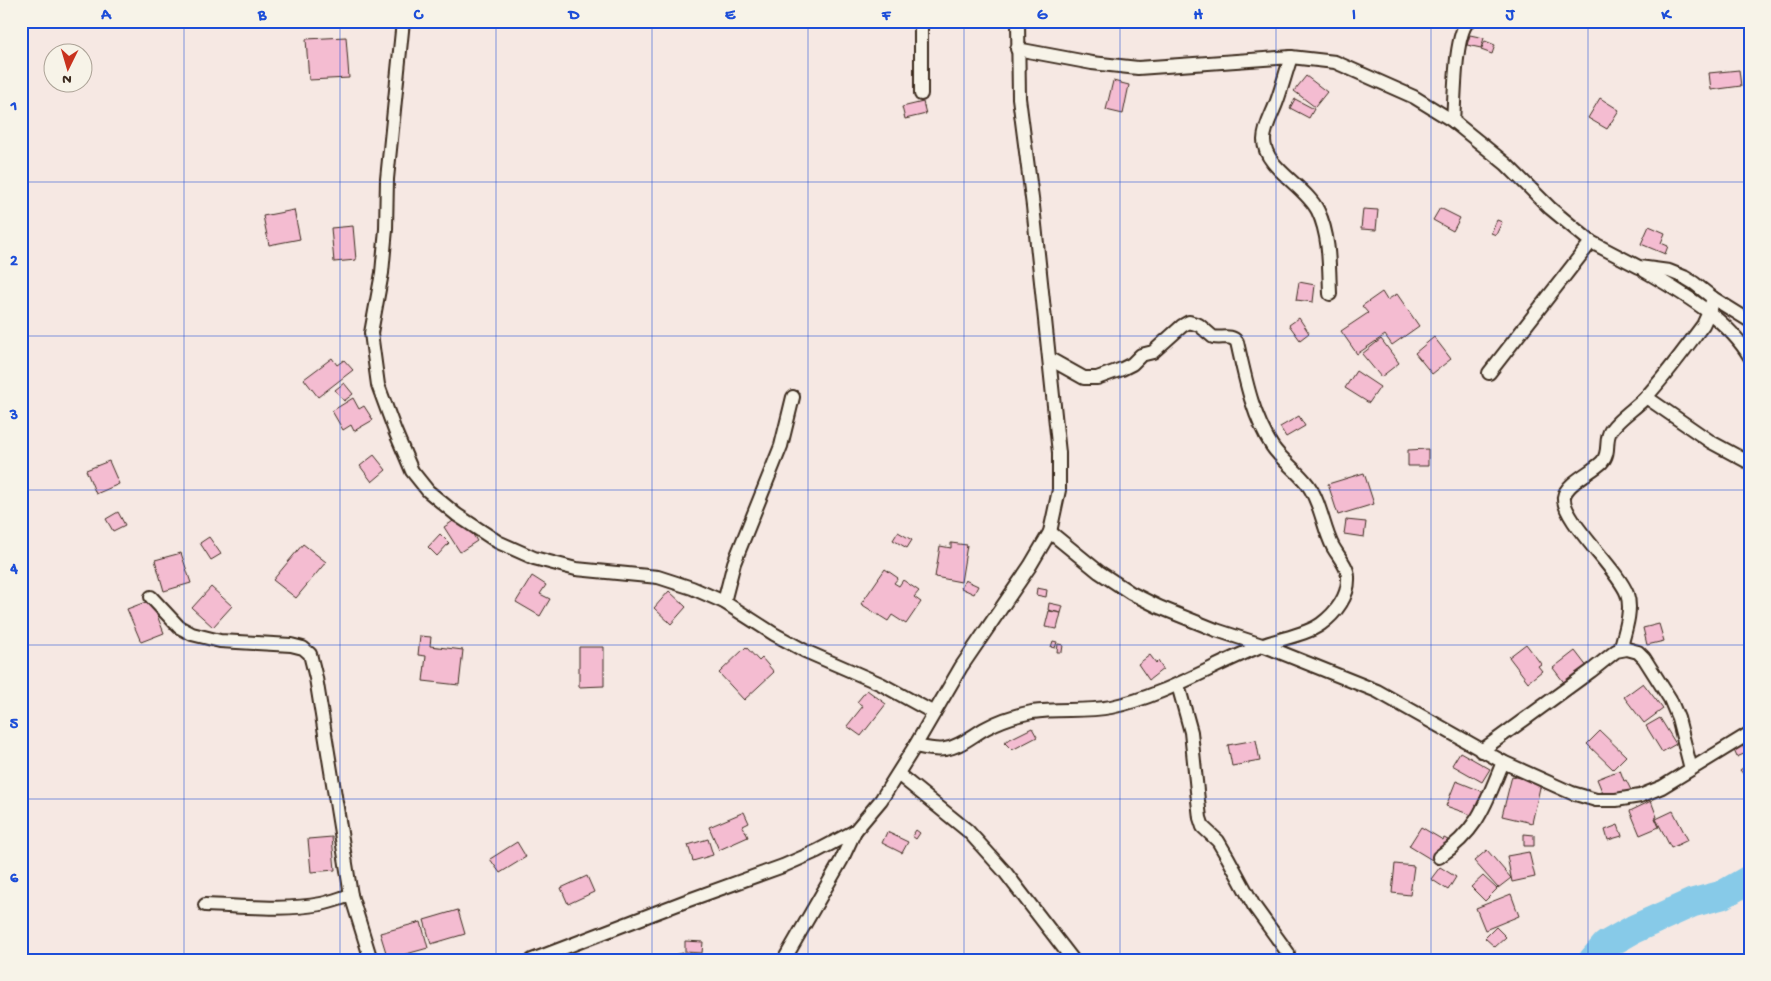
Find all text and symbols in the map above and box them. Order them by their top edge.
text: A [100,7,112,26]
text: B [257,7,267,26]
text: C [413,7,424,26]
text: D [567,7,580,26]
text: E [725,7,736,26]
text: F [881,7,892,26]
text: G [1037,7,1048,26]
text: H [1193,7,1203,26]
text: I [1352,7,1356,26]
text: J [1505,7,1516,26]
text: K [1661,7,1673,26]
north arrow [42,42,92,92]
text: N [62,70,72,87]
text: 1 [10,98,17,117]
text: 2 [10,253,18,272]
text: 3 [9,407,18,426]
text: 4 [9,561,18,580]
text: 5 [10,716,19,735]
text: 6 [10,870,19,889]

